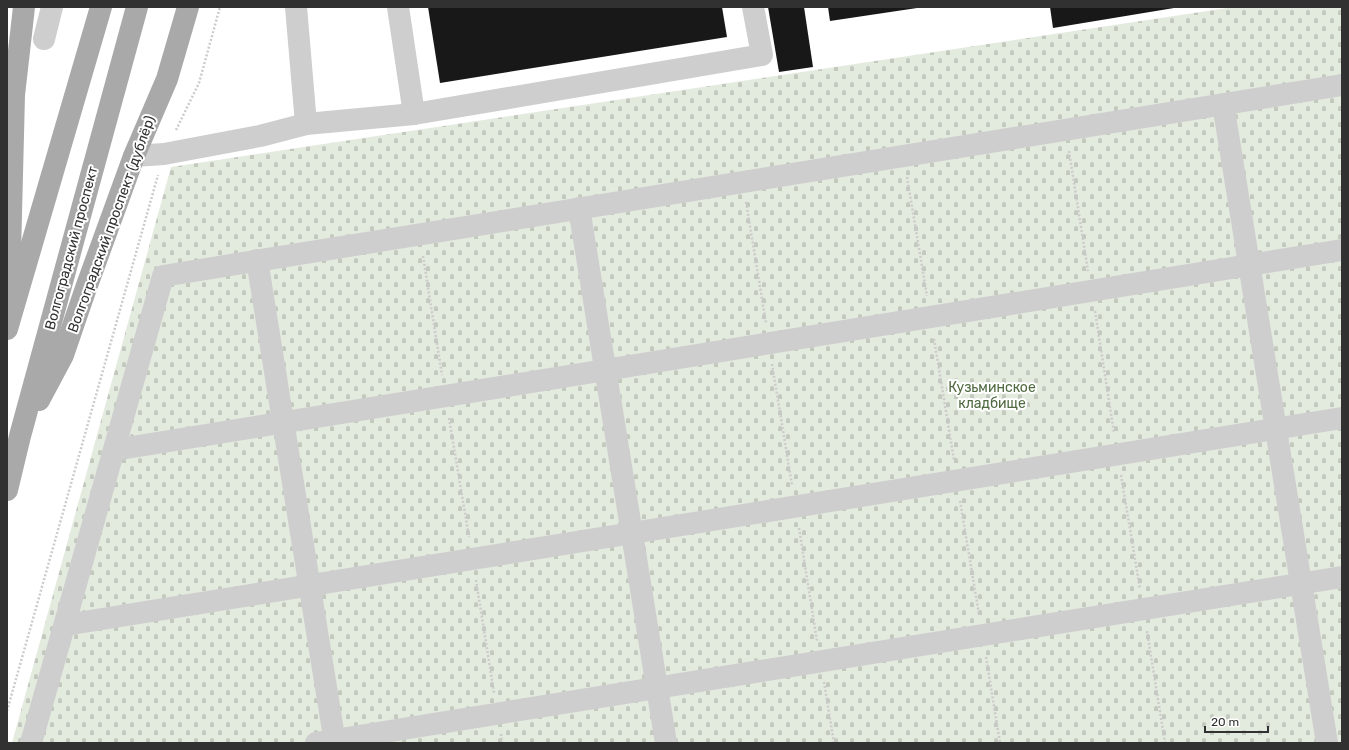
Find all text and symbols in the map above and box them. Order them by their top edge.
street label: Волгоградский проспект (дублёр) [64,113,158,335]
street label: Волгоградский проспект [41,164,101,332]
park label: Кузьминское кладбище [948,379,1036,412]
scale bar [1205,708,1268,734]
text: 20 m [1211,715,1239,729]

